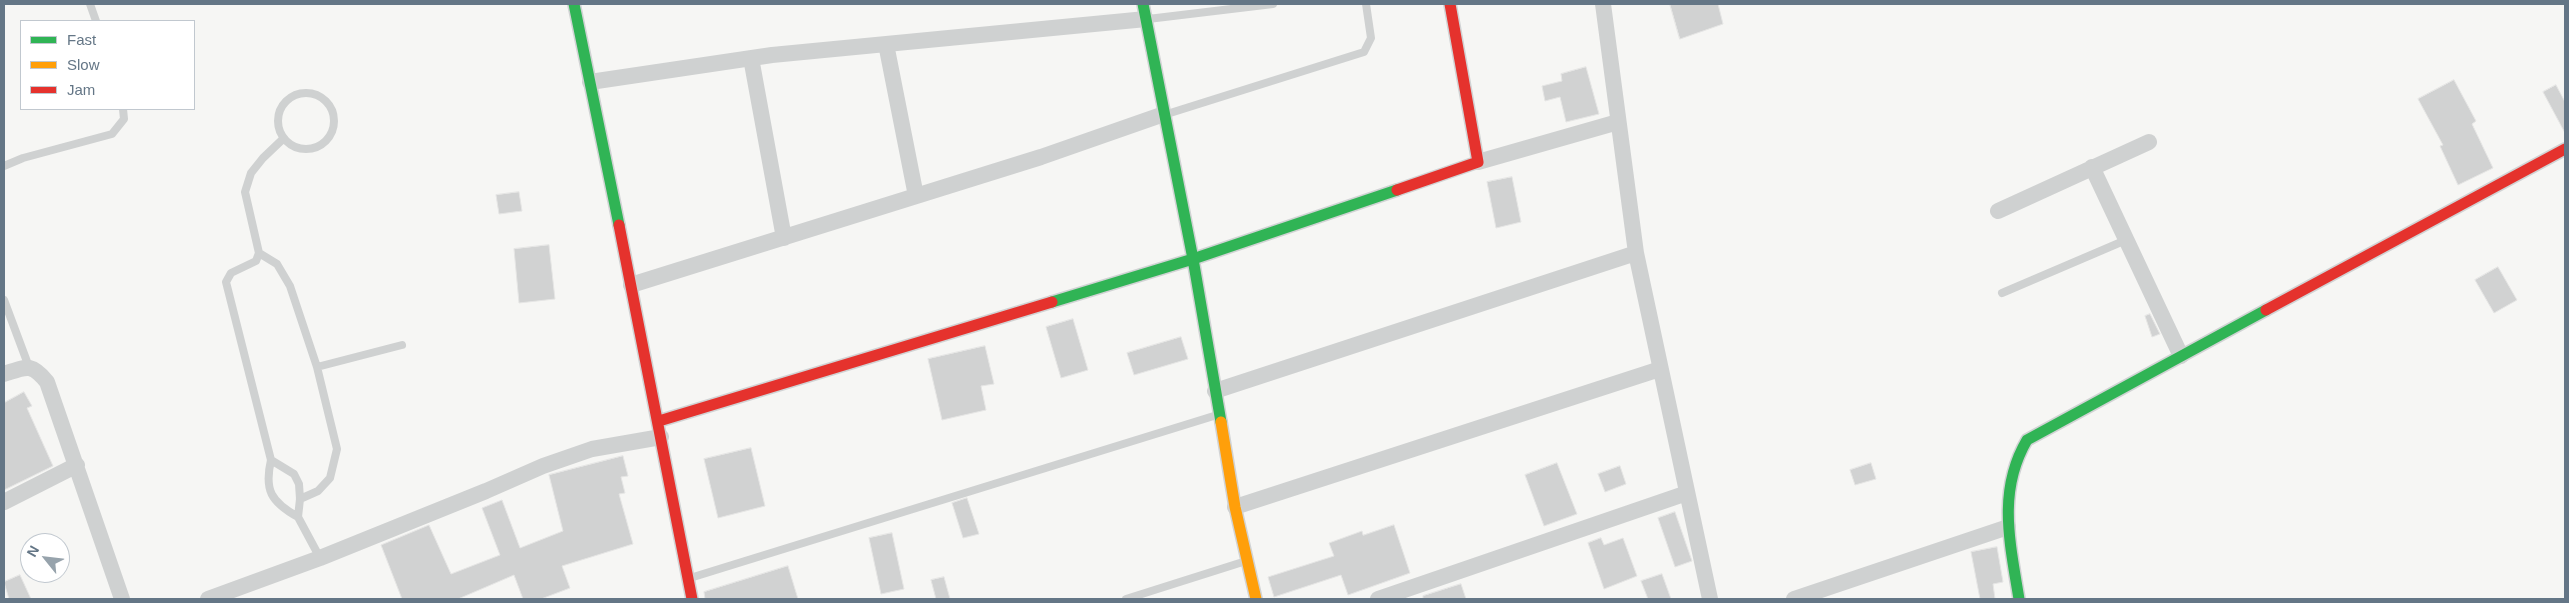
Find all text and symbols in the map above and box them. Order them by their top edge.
legend [20,20,195,110]
text: Fast [67,31,96,48]
text: Slow [67,56,100,73]
text: Jam [67,81,95,98]
north arrow [20,533,70,583]
text: N [23,543,42,560]

